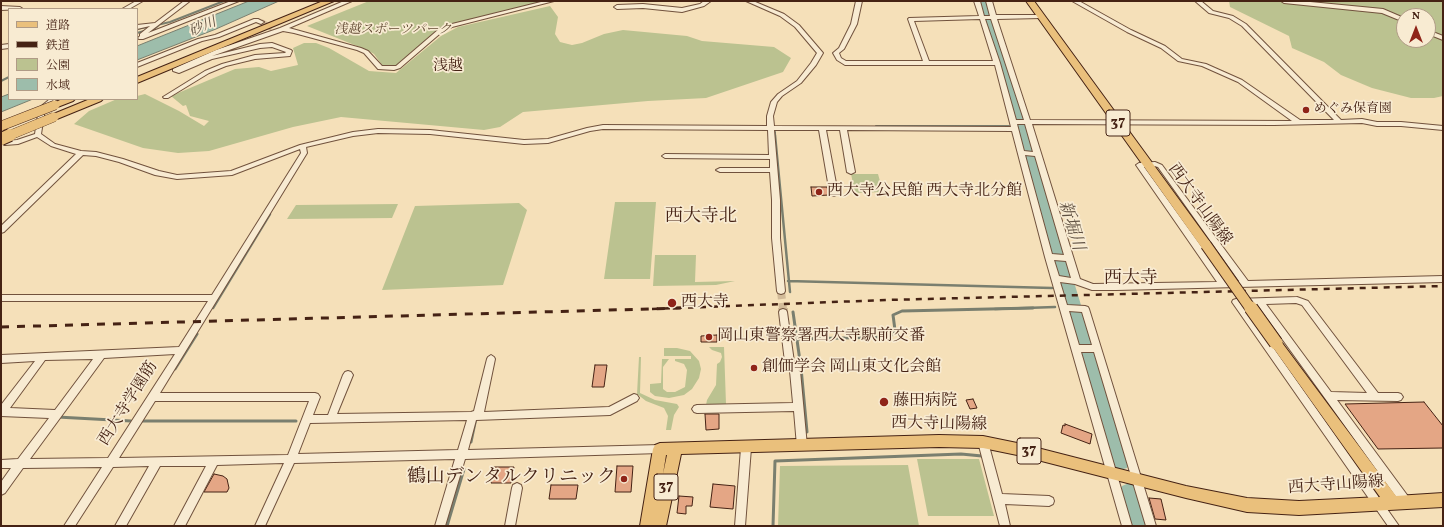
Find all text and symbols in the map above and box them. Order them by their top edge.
legend [8,8,138,100]
north arrow [1396,8,1436,48]
text: N [1412,9,1420,24]
water label: 砂川 [187,15,219,41]
text: 道路 [46,18,70,34]
park label: 浅越スポーツパーク [335,23,451,39]
text: 鉄道 [46,38,70,54]
text: 公園 [46,58,70,74]
district label: 浅越 [433,58,463,76]
text: 水域 [46,78,70,94]
place label: めぐみ保育園 [1314,102,1392,118]
marker: めぐみ保育園 [1301,105,1311,115]
road number: 37 [1106,110,1130,136]
street label: 西大寺山陽線 [1163,161,1235,249]
place label: 西大寺公民館 西大寺北分館 [827,182,1022,202]
marker: 西大寺公民館 西大寺北分館 [814,187,824,197]
water label: 新堀川 [1053,199,1087,253]
district label: 西大寺北 [665,207,737,229]
district label: 西大寺 [1104,269,1158,291]
place label: 西大寺 [681,293,729,313]
marker: 西大寺 [666,297,678,309]
place label: 岡山東警察署西大寺駅前交番 [717,327,925,347]
marker: 岡山東警察署西大寺駅前交番 [704,332,714,342]
street label: 西大寺学園筋 [95,358,163,450]
place label: 創価学会 岡山東文化会館 [762,358,941,378]
marker: 創価学会 岡山東文化会館 [749,363,759,373]
place label: 藤田病院 [893,392,957,412]
marker: 藤田病院 [878,396,890,408]
street label: 西大寺山陽線 [891,415,987,435]
road number: 37 [1017,438,1041,464]
place label: 鶴山デンタルクリニック [407,468,616,490]
street label: 西大寺山陽線 [1287,473,1385,499]
marker: 鶴山デンタルクリニック [619,474,629,484]
road number: 37 [654,474,678,500]

